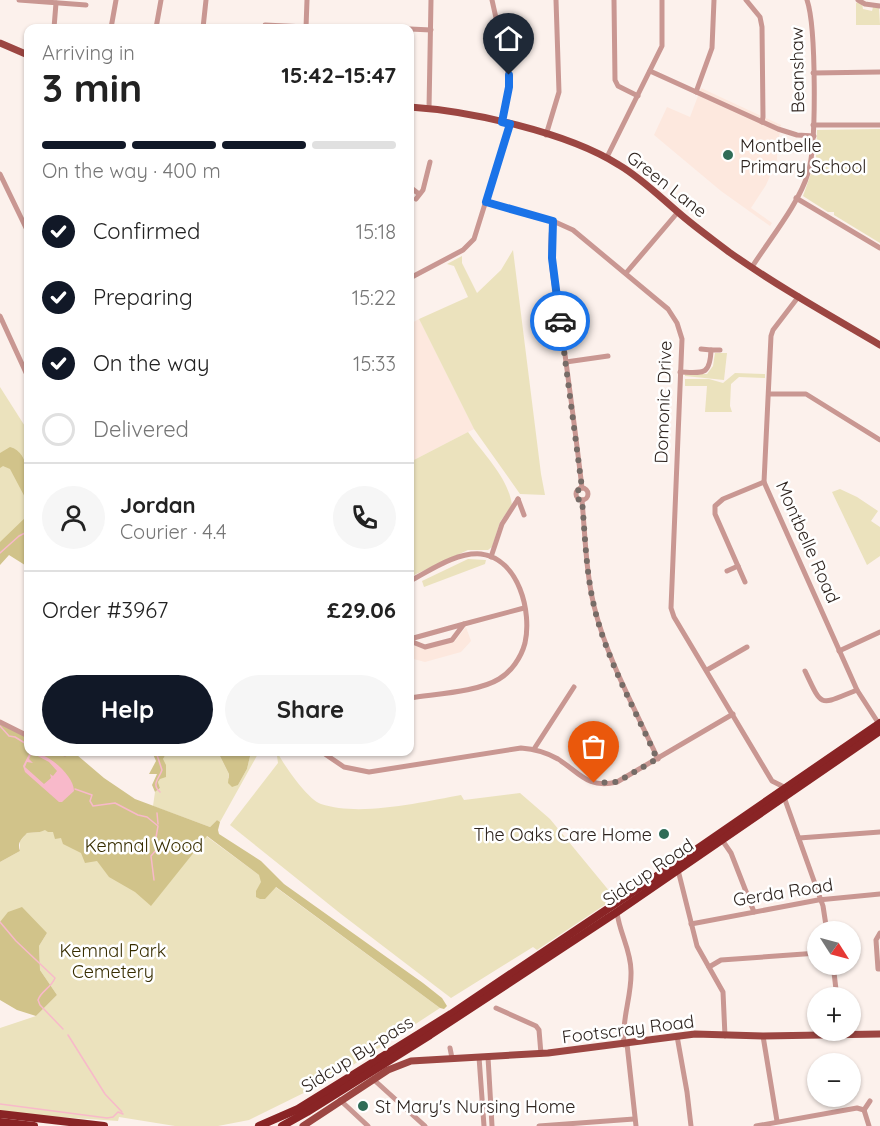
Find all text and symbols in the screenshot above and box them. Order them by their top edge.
pin [483,13,534,75]
icon: home [492,22,525,55]
street label: Beanshaw [785,27,809,113]
text: Arriving in [42,40,135,65]
text: 15:42–15:47 [281,61,396,89]
text: 3 min [42,63,142,112]
place label: Montbelle Primary School [740,134,866,178]
street label: Green Lane [622,145,712,223]
marker: Montbelle Primary School [721,148,735,162]
text: On the way · 400 m [42,158,221,183]
icon: check [42,215,75,248]
text: Confirmed [93,217,200,245]
text: 15:18 [356,219,396,244]
icon: check [42,281,75,314]
text: Preparing [93,283,193,311]
text: 15:22 [352,285,396,310]
courier [530,291,590,351]
icon: car [544,305,577,338]
street label: Domonic Drive [649,340,677,464]
icon: check [42,347,75,380]
text: On the way [93,349,209,377]
text: 15:33 [353,351,396,376]
text: Delivered [93,415,189,443]
street label: Montbelle Road [771,477,845,607]
button: person [42,486,105,549]
button: phone [333,486,396,549]
text: Jordan [120,491,196,519]
text: Courier · 4.4 [120,519,226,544]
text: Order #3967 [42,596,168,624]
text: £29.06 [327,596,396,624]
button: Help [42,675,213,744]
button: Share [225,675,396,744]
pin [568,721,619,783]
icon: bag [577,730,610,763]
place label: The Oaks Care Home [474,823,652,846]
marker: The Oaks Care Home [657,827,671,841]
street label: Sidcup Road [598,833,698,911]
park label: Kemnal Wood [85,834,203,857]
street label: Gerda Road [732,873,834,911]
north arrow [807,921,861,975]
map controls [807,921,861,1107]
park label: Kemnal Park Cemetery [60,939,166,983]
button: + [807,987,861,1041]
street label: Footscray Road [560,1009,696,1049]
street label: Sidcup By-pass [297,1010,417,1098]
button: − [807,1053,861,1107]
place label: St Mary's Nursing Home [375,1095,575,1118]
marker: St Mary's Nursing Home [356,1099,370,1113]

